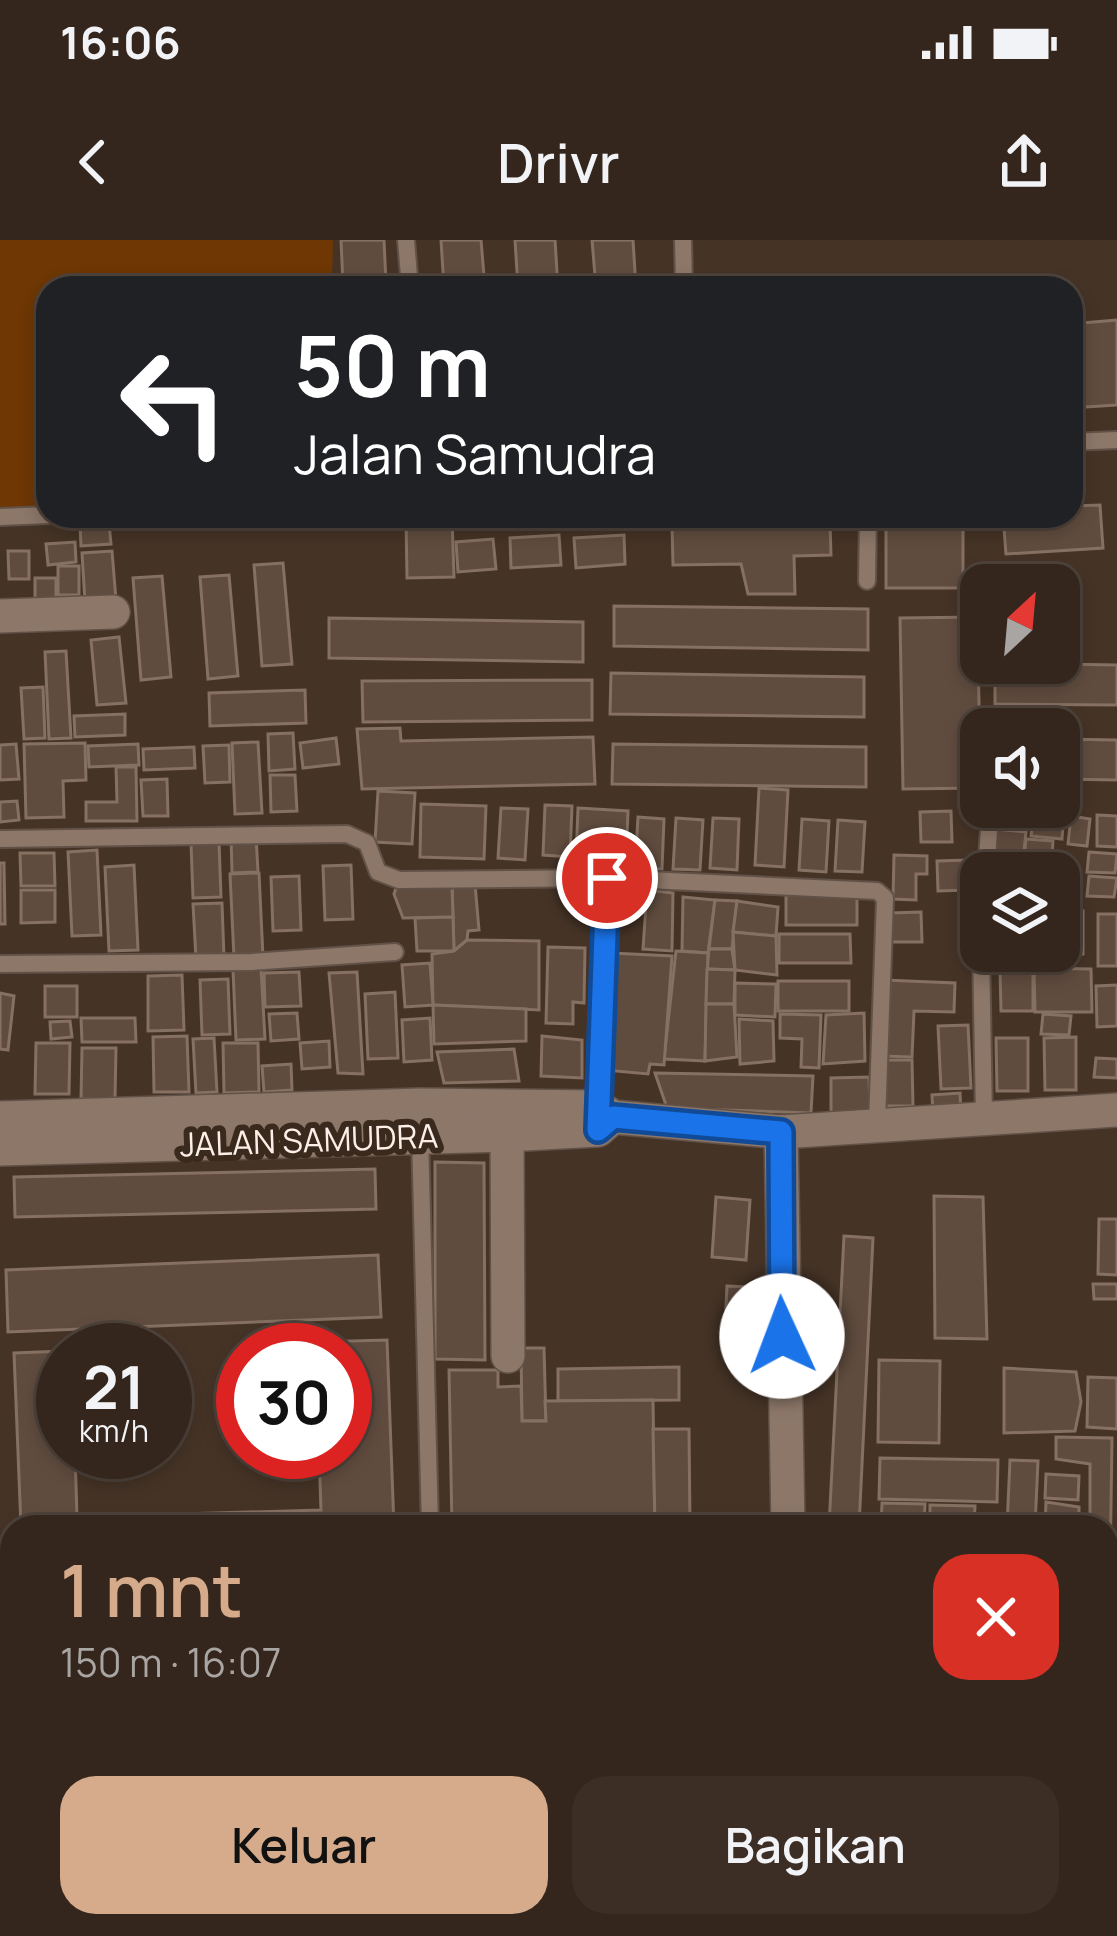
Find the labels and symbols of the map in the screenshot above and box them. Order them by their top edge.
north arrow [960,564,1080,684]
pin [556,827,658,929]
street label: JALAN SAMUDRA [179,1113,439,1166]
position arrow [719,1273,845,1399]
speed limit sign: 30 [216,1323,372,1479]

